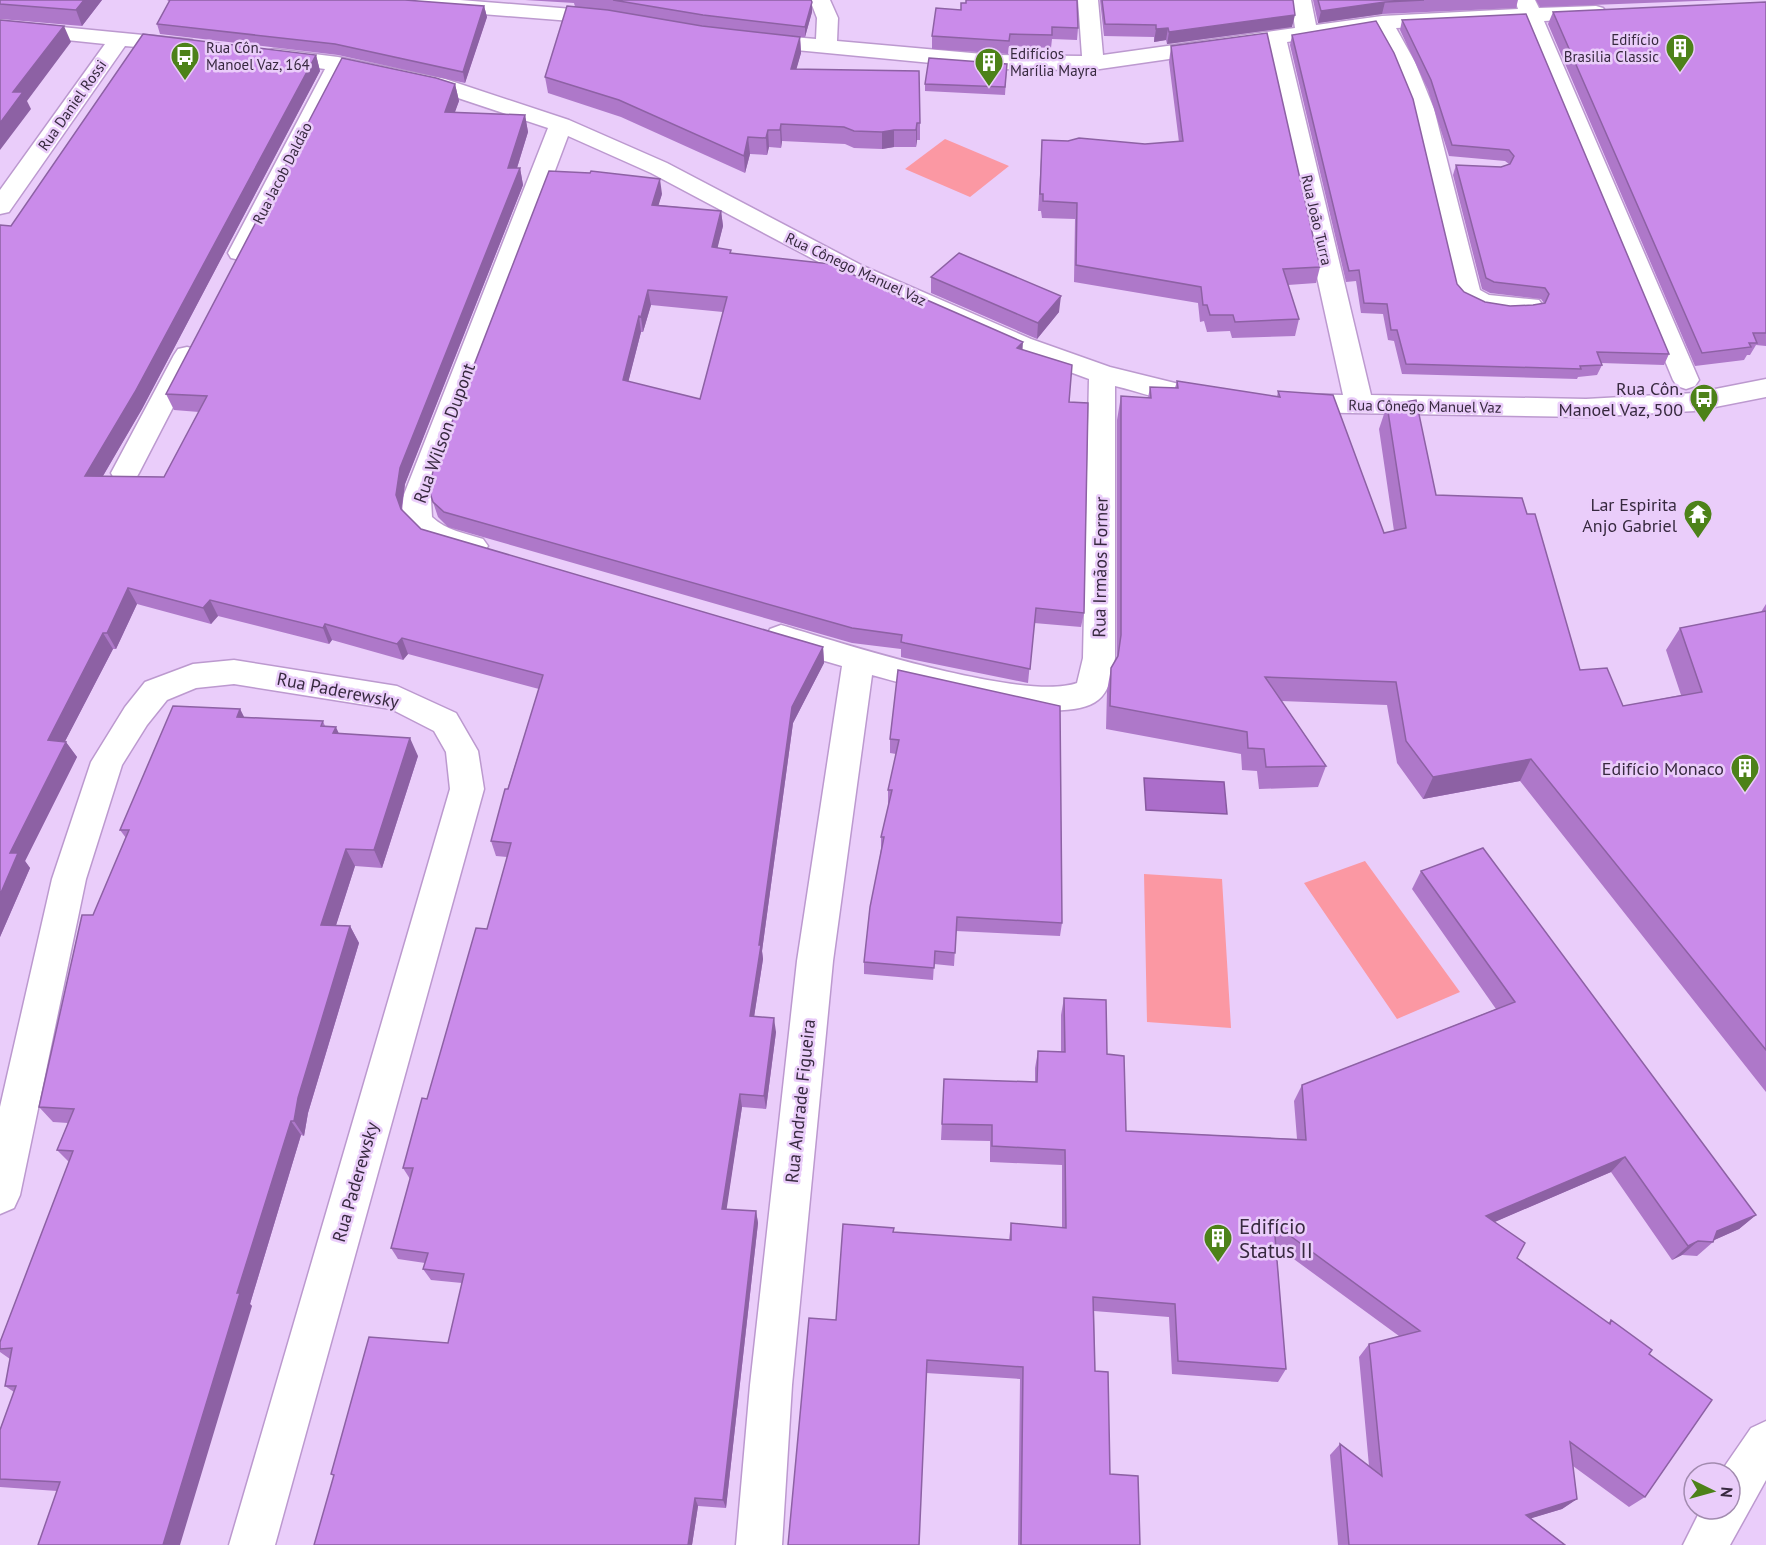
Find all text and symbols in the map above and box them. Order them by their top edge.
place label: Edifício Brasilia Classic [1564,30,1659,66]
building icon: Edifício Brasilia Classic [1664,32,1696,74]
place label: Rua Côn. Manoel Vaz, 164 [206,38,310,74]
bus stop icon: Rua Côn. Manoel Vaz, 164 [169,40,201,82]
place label: Edifícios Marília Mayra [1010,44,1097,80]
building icon: Edifícios Marília Mayra [973,46,1005,88]
street label: Rua Daniel Rossi [34,56,110,154]
street label: Rua Jacob Daldão [248,119,316,227]
street label: Rua João Turra [1297,173,1337,267]
street label: Rua Cônego Manuel Vaz [783,228,929,310]
street label: Rua Wilson Dupont [408,360,480,506]
place label: Rua Côn. Manoel Vaz, 500 [1558,377,1683,421]
bus stop icon: Rua Côn. Manoel Vaz, 500 [1688,382,1720,424]
street label: Rua Cônego Manuel Vaz [1348,395,1502,417]
place label: Lar Espirita Anjo Gabriel [1582,493,1678,537]
street label: Rua Irmãos Forner [1087,496,1113,638]
temple icon: Lar Espirita Anjo Gabriel [1682,498,1714,540]
street label: Rua Paderewsky [275,667,402,713]
building icon: Edifício Monaco [1729,752,1761,794]
place label: Edifício Monaco [1602,757,1724,780]
street label: Rua Andrade Figueira [780,1018,820,1184]
street label: Rua Paderewsky [327,1119,383,1245]
place label: Edifício Status II [1239,1213,1313,1264]
building icon: Edifício Status II [1202,1222,1234,1264]
north arrow [1682,1461,1742,1521]
text: N [1717,1486,1737,1498]

